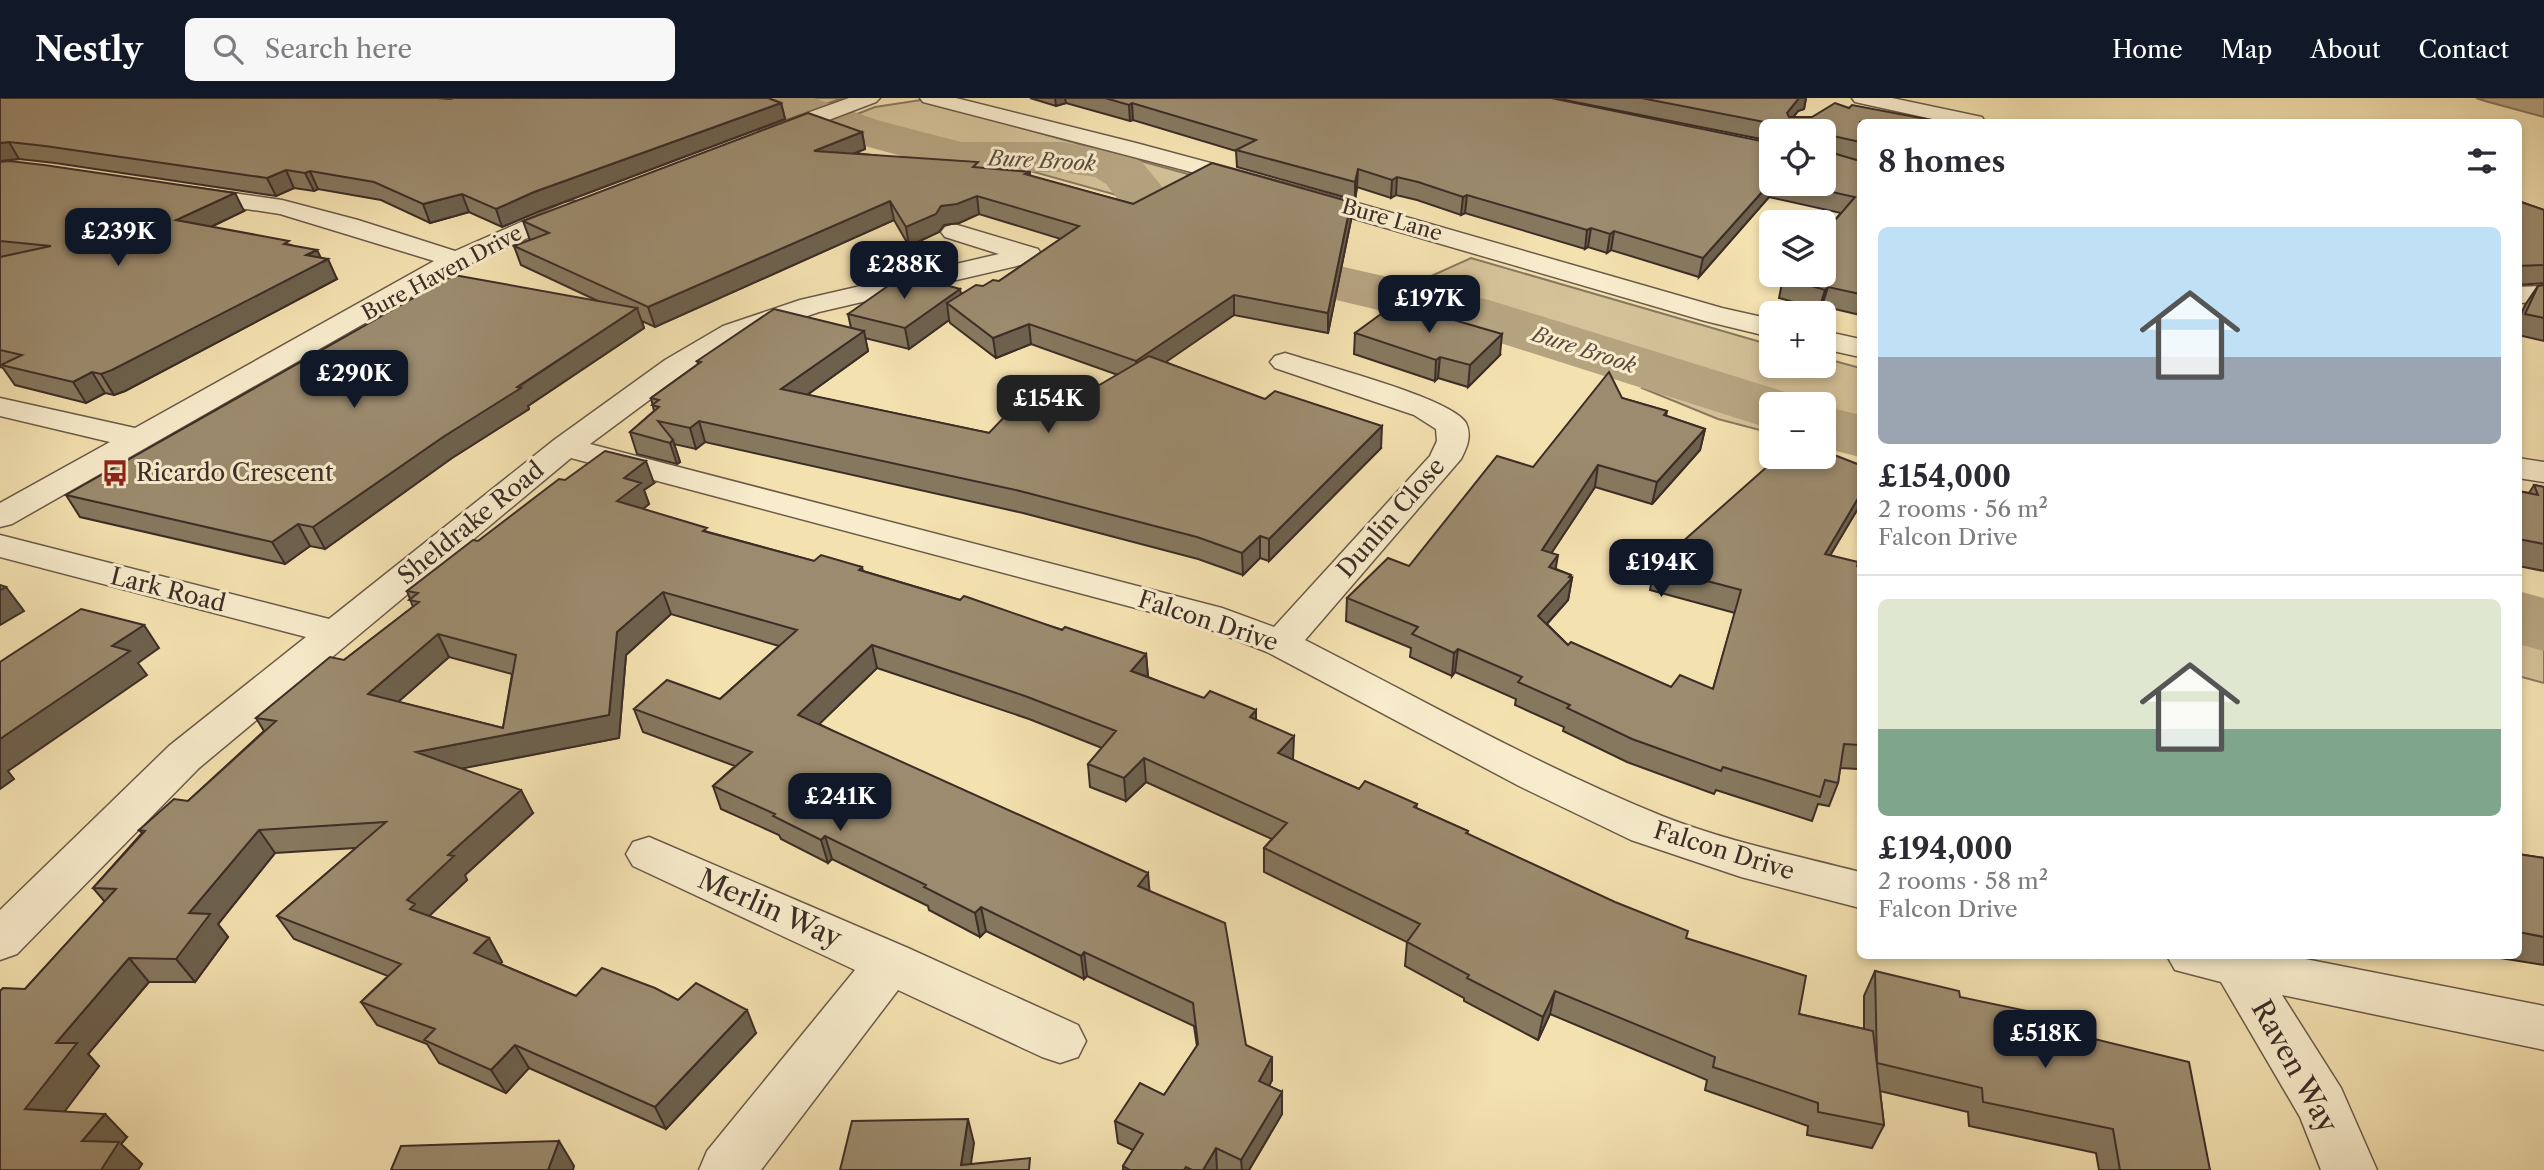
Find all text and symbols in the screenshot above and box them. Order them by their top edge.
search box [185,18,675,81]
text: Nestly [35,29,143,70]
icon: search [209,30,247,68]
text: Search here [265,33,412,65]
text: Home [2112,35,2183,64]
text: Map [2221,35,2272,64]
text: About [2310,35,2381,64]
text: Contact [2419,35,2509,64]
map controls [1759,119,1836,469]
button: locate [1759,119,1836,196]
icon: filters [2463,142,2501,180]
text: 8 homes [1878,143,2005,180]
water label: Bure Brook [986,145,1097,176]
street label: Bure Lane [1339,193,1445,246]
pin: £239K [69,208,167,268]
button: layers [1759,210,1836,287]
text: £239K [81,217,155,245]
street label: Bure Haven Drive [357,220,526,325]
pin: £288K [855,242,953,301]
text: £288K [866,250,942,278]
icon: home [2127,272,2253,398]
pin: £197K [1380,275,1478,335]
text: £197K [1394,284,1464,312]
button: + [1759,301,1836,378]
water label: Bure Brook [1527,320,1639,378]
pin: £290K [305,350,403,410]
text: £290K [316,359,392,387]
pin: £154K [999,376,1097,435]
text: £154K [1013,384,1083,412]
button: − [1759,392,1836,469]
street label: Dunlin Close [1331,452,1451,584]
street label: Sheldrake Road [392,455,550,590]
bus stop icon: Ricardo Crescent [100,458,130,488]
place label: Ricardo Crescent [136,458,334,487]
text: £154,000 [1878,458,2011,495]
text: 2 rooms · 56 m² [1878,495,2048,523]
text: Falcon Drive [1878,523,2018,551]
pin: £194K [1612,540,1710,599]
text: £194K [1625,548,1697,576]
street label: Lark Road [108,561,229,618]
street label: Falcon Drive [1134,584,1282,657]
icon: home [2127,644,2253,770]
pin: £241K [791,774,889,833]
text: £241K [804,782,876,810]
street label: Falcon Drive [1650,815,1798,886]
text: £194,000 [1878,830,2013,867]
street label: Merlin Way [693,861,847,955]
text: 2 rooms · 58 m² [1878,867,2048,895]
text: Falcon Drive [1878,895,2018,923]
street label: Raven Way [2245,994,2346,1139]
pin: £518K [1996,1010,2094,1070]
text: £518K [2009,1019,2081,1047]

